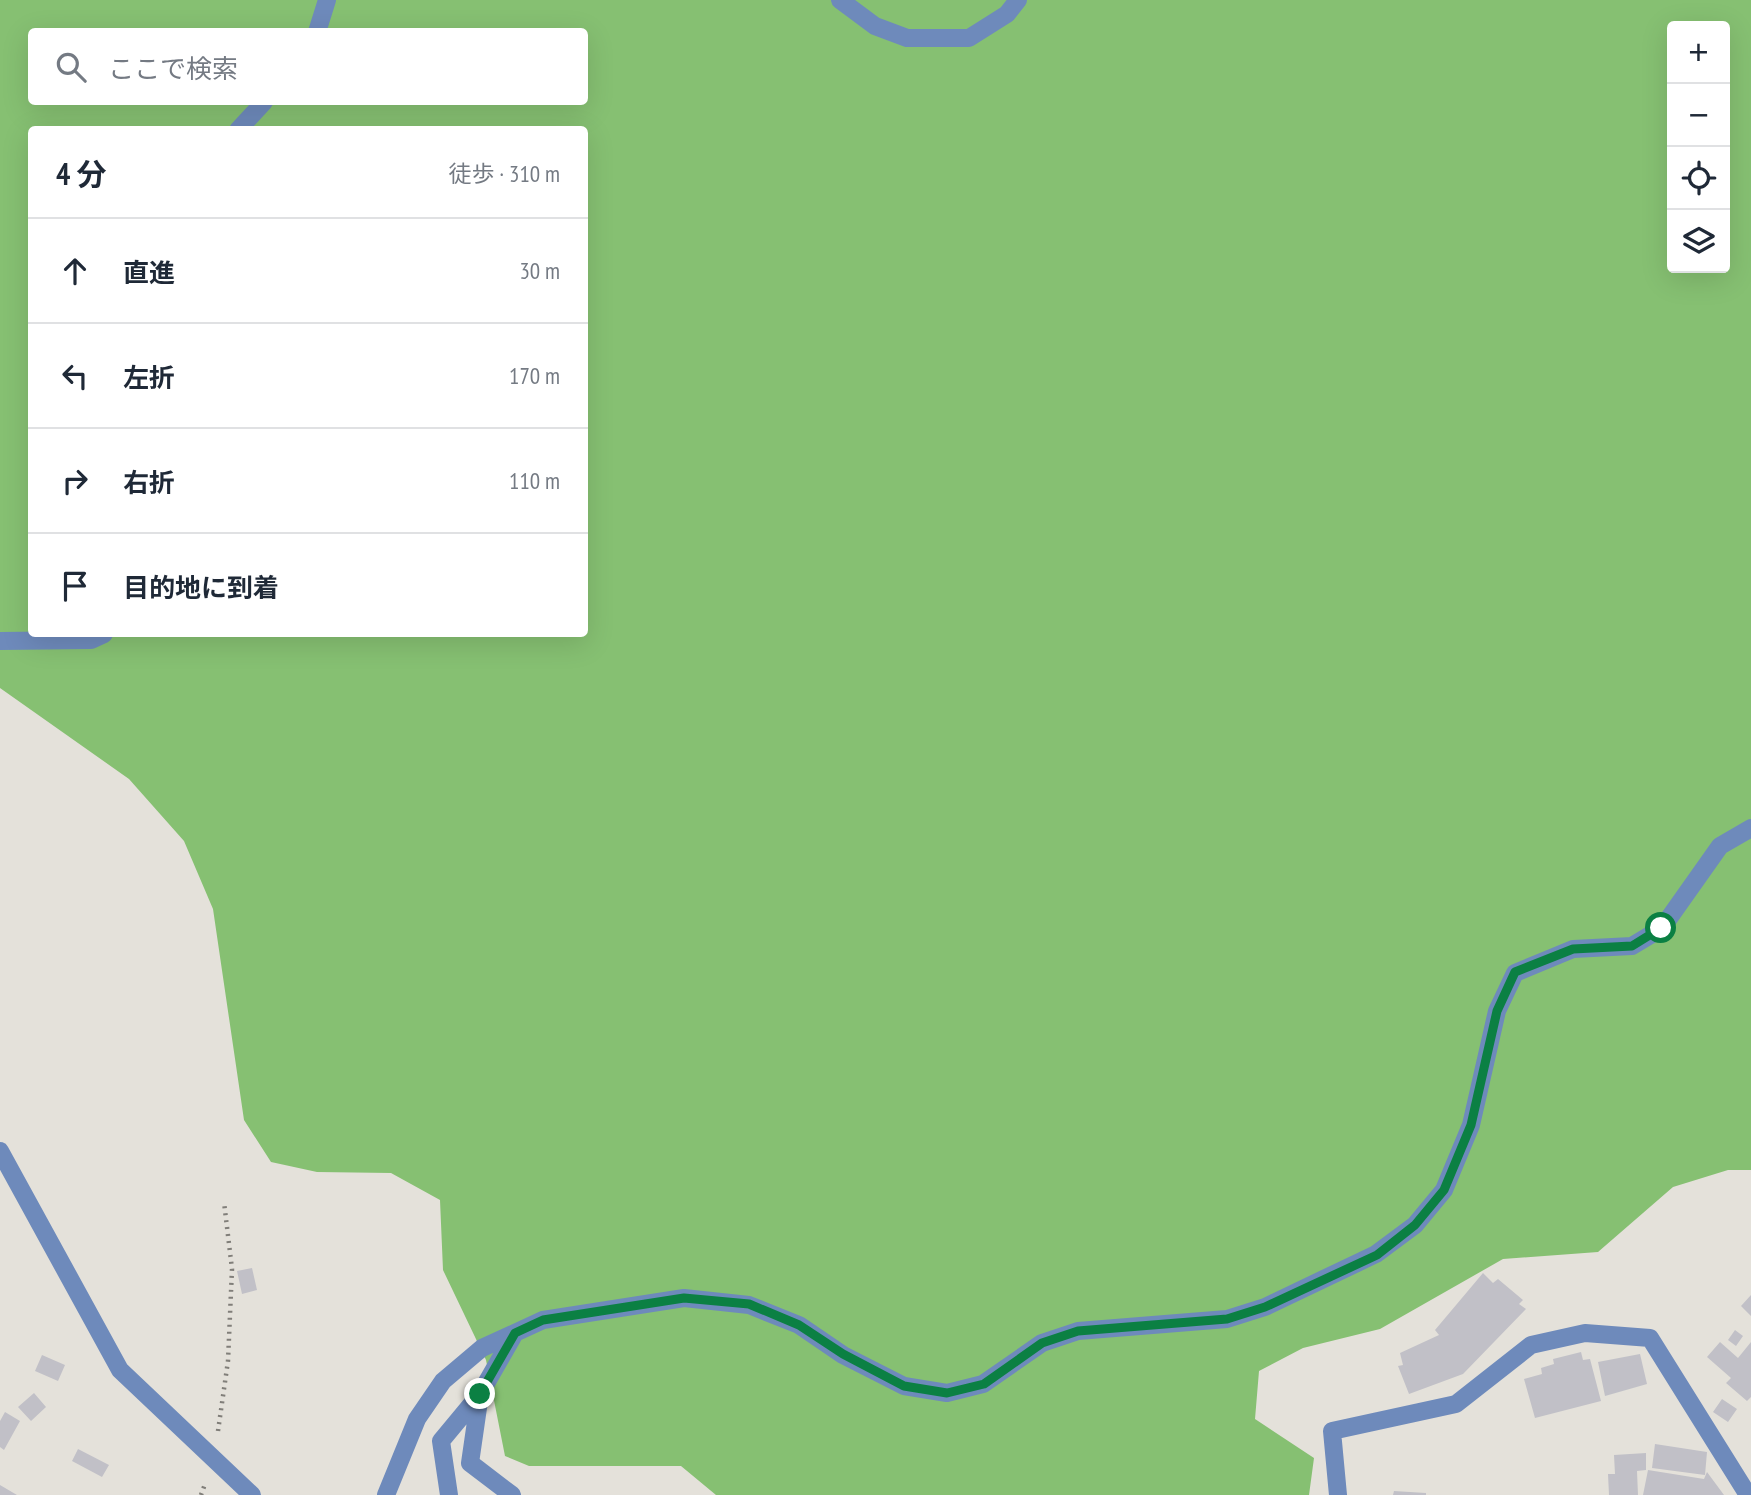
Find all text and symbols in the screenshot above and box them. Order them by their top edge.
map controls [1667,21,1730,273]
button: + [1667,21,1730,84]
search box [28,28,588,105]
icon: search [52,48,90,86]
text: ここで検索 [108,52,238,85]
button: − [1667,84,1730,147]
button: locate [1667,147,1730,210]
text: 4 分 [56,154,107,193]
text: 徒歩 · 310 m [448,159,560,188]
button: layers [1667,210,1730,273]
icon: ahead [56,252,94,290]
text: 直進 [123,256,175,289]
text: 30 m [519,256,560,285]
icon: left [56,357,94,395]
text: 左折 [123,361,175,394]
text: 170 m [509,361,560,390]
icon: right [56,462,94,500]
text: 右折 [123,466,175,499]
text: 110 m [509,466,560,495]
icon: arrive [56,567,94,605]
text: 目的地に到着 [123,571,279,604]
route start [1645,912,1676,943]
route end [464,1378,495,1409]

